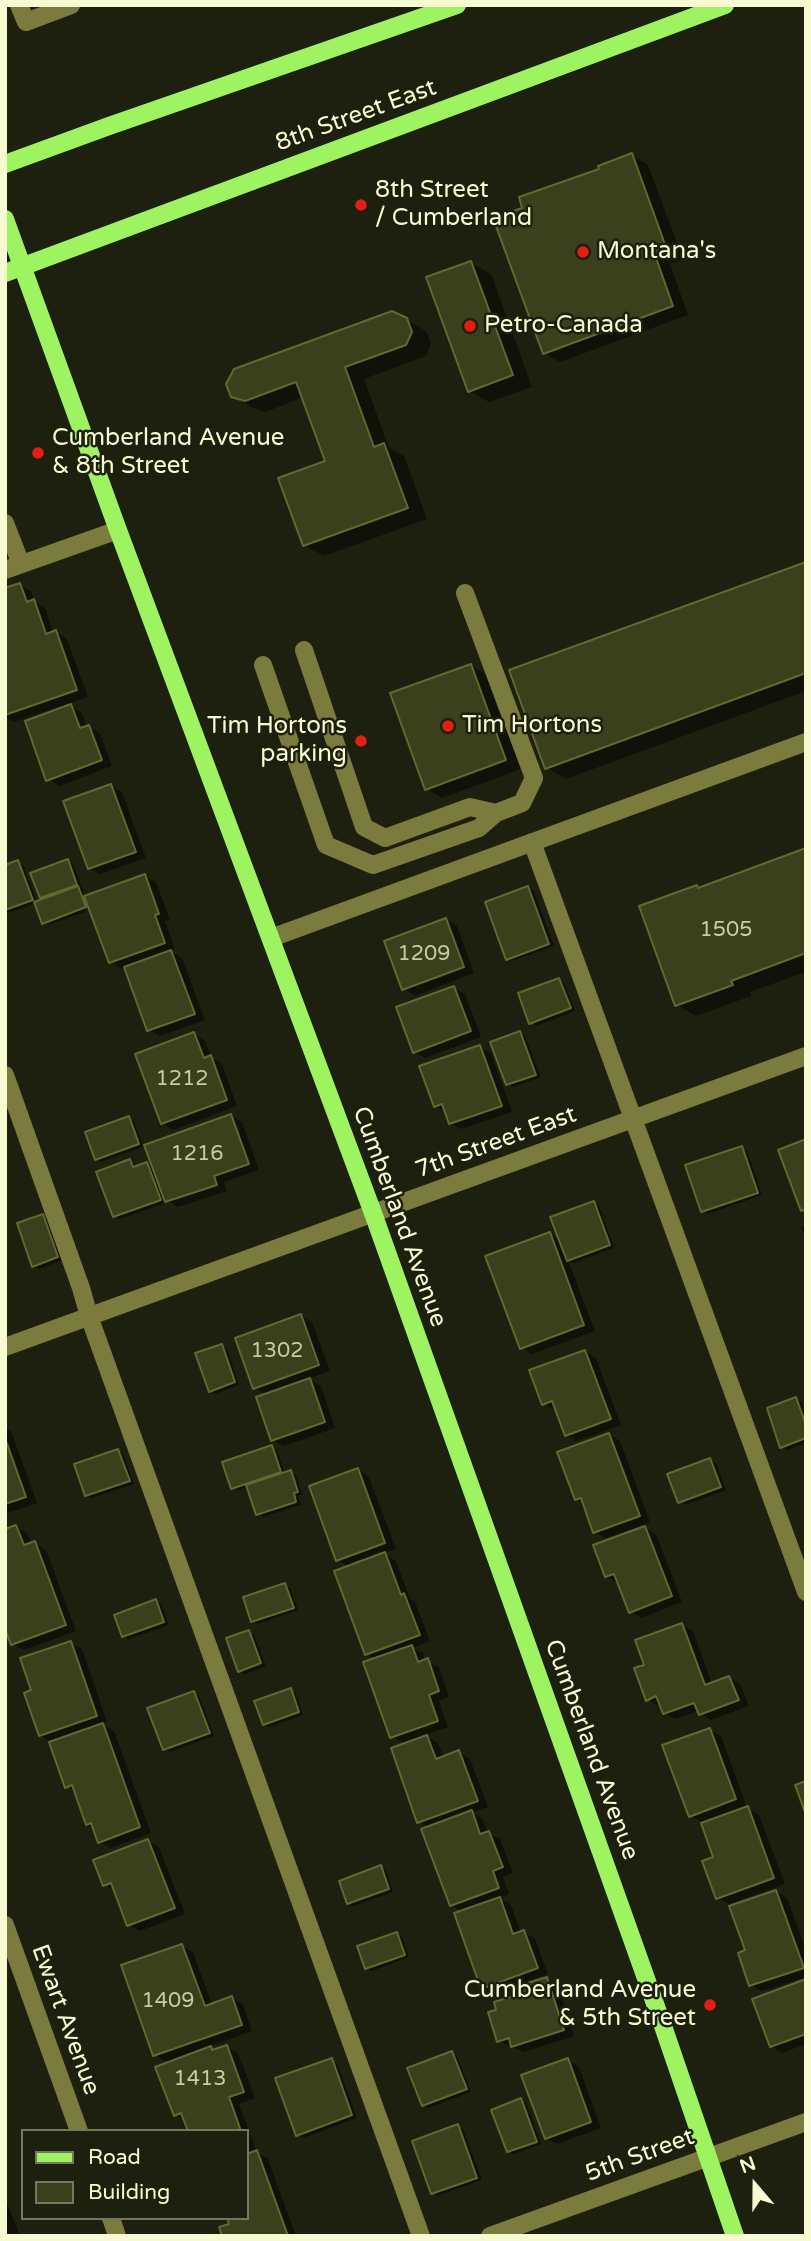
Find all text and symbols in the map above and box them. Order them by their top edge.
street label: 8th Street East [272,74,440,158]
place label: 8th Street / Cumberland [375,177,532,233]
marker: 8th Street / Cumberland [353,197,369,213]
place label: Montana's [597,238,716,266]
marker: Montana's [575,244,591,260]
place label: Petro-Canada [484,312,643,340]
marker: Petro-Canada [462,318,478,334]
place label: Cumberland Avenue & 8th Street [52,425,284,481]
marker: Cumberland Avenue & 8th Street [30,445,46,461]
place label: Tim Hortons [462,712,602,740]
place label: Tim Hortons parking [207,713,347,769]
marker: Tim Hortons [440,718,456,734]
marker: Tim Hortons parking [353,733,369,749]
house number: 1505 [700,917,752,943]
house number: 1209 [398,941,450,967]
house number: 1212 [156,1066,208,1092]
street label: 7th Street East [412,1101,580,1185]
street label: Cumberland Avenue [346,1103,452,1331]
house number: 1216 [171,1141,223,1167]
house number: 1302 [251,1338,303,1364]
street label: Cumberland Avenue [538,1636,644,1864]
street label: Ewart Avenue [24,1941,106,2099]
place label: Cumberland Avenue & 5th Street [464,1977,696,2033]
house number: 1409 [142,1988,194,2014]
marker: Cumberland Avenue & 5th Street [702,1997,718,2013]
house number: 1413 [174,2066,226,2092]
street label: 5th Street [582,2123,698,2189]
legend [21,2129,248,2220]
text: Road [88,2145,141,2170]
north arrow [720,2150,790,2220]
text: N [737,2152,759,2178]
text: Building [88,2180,170,2205]

